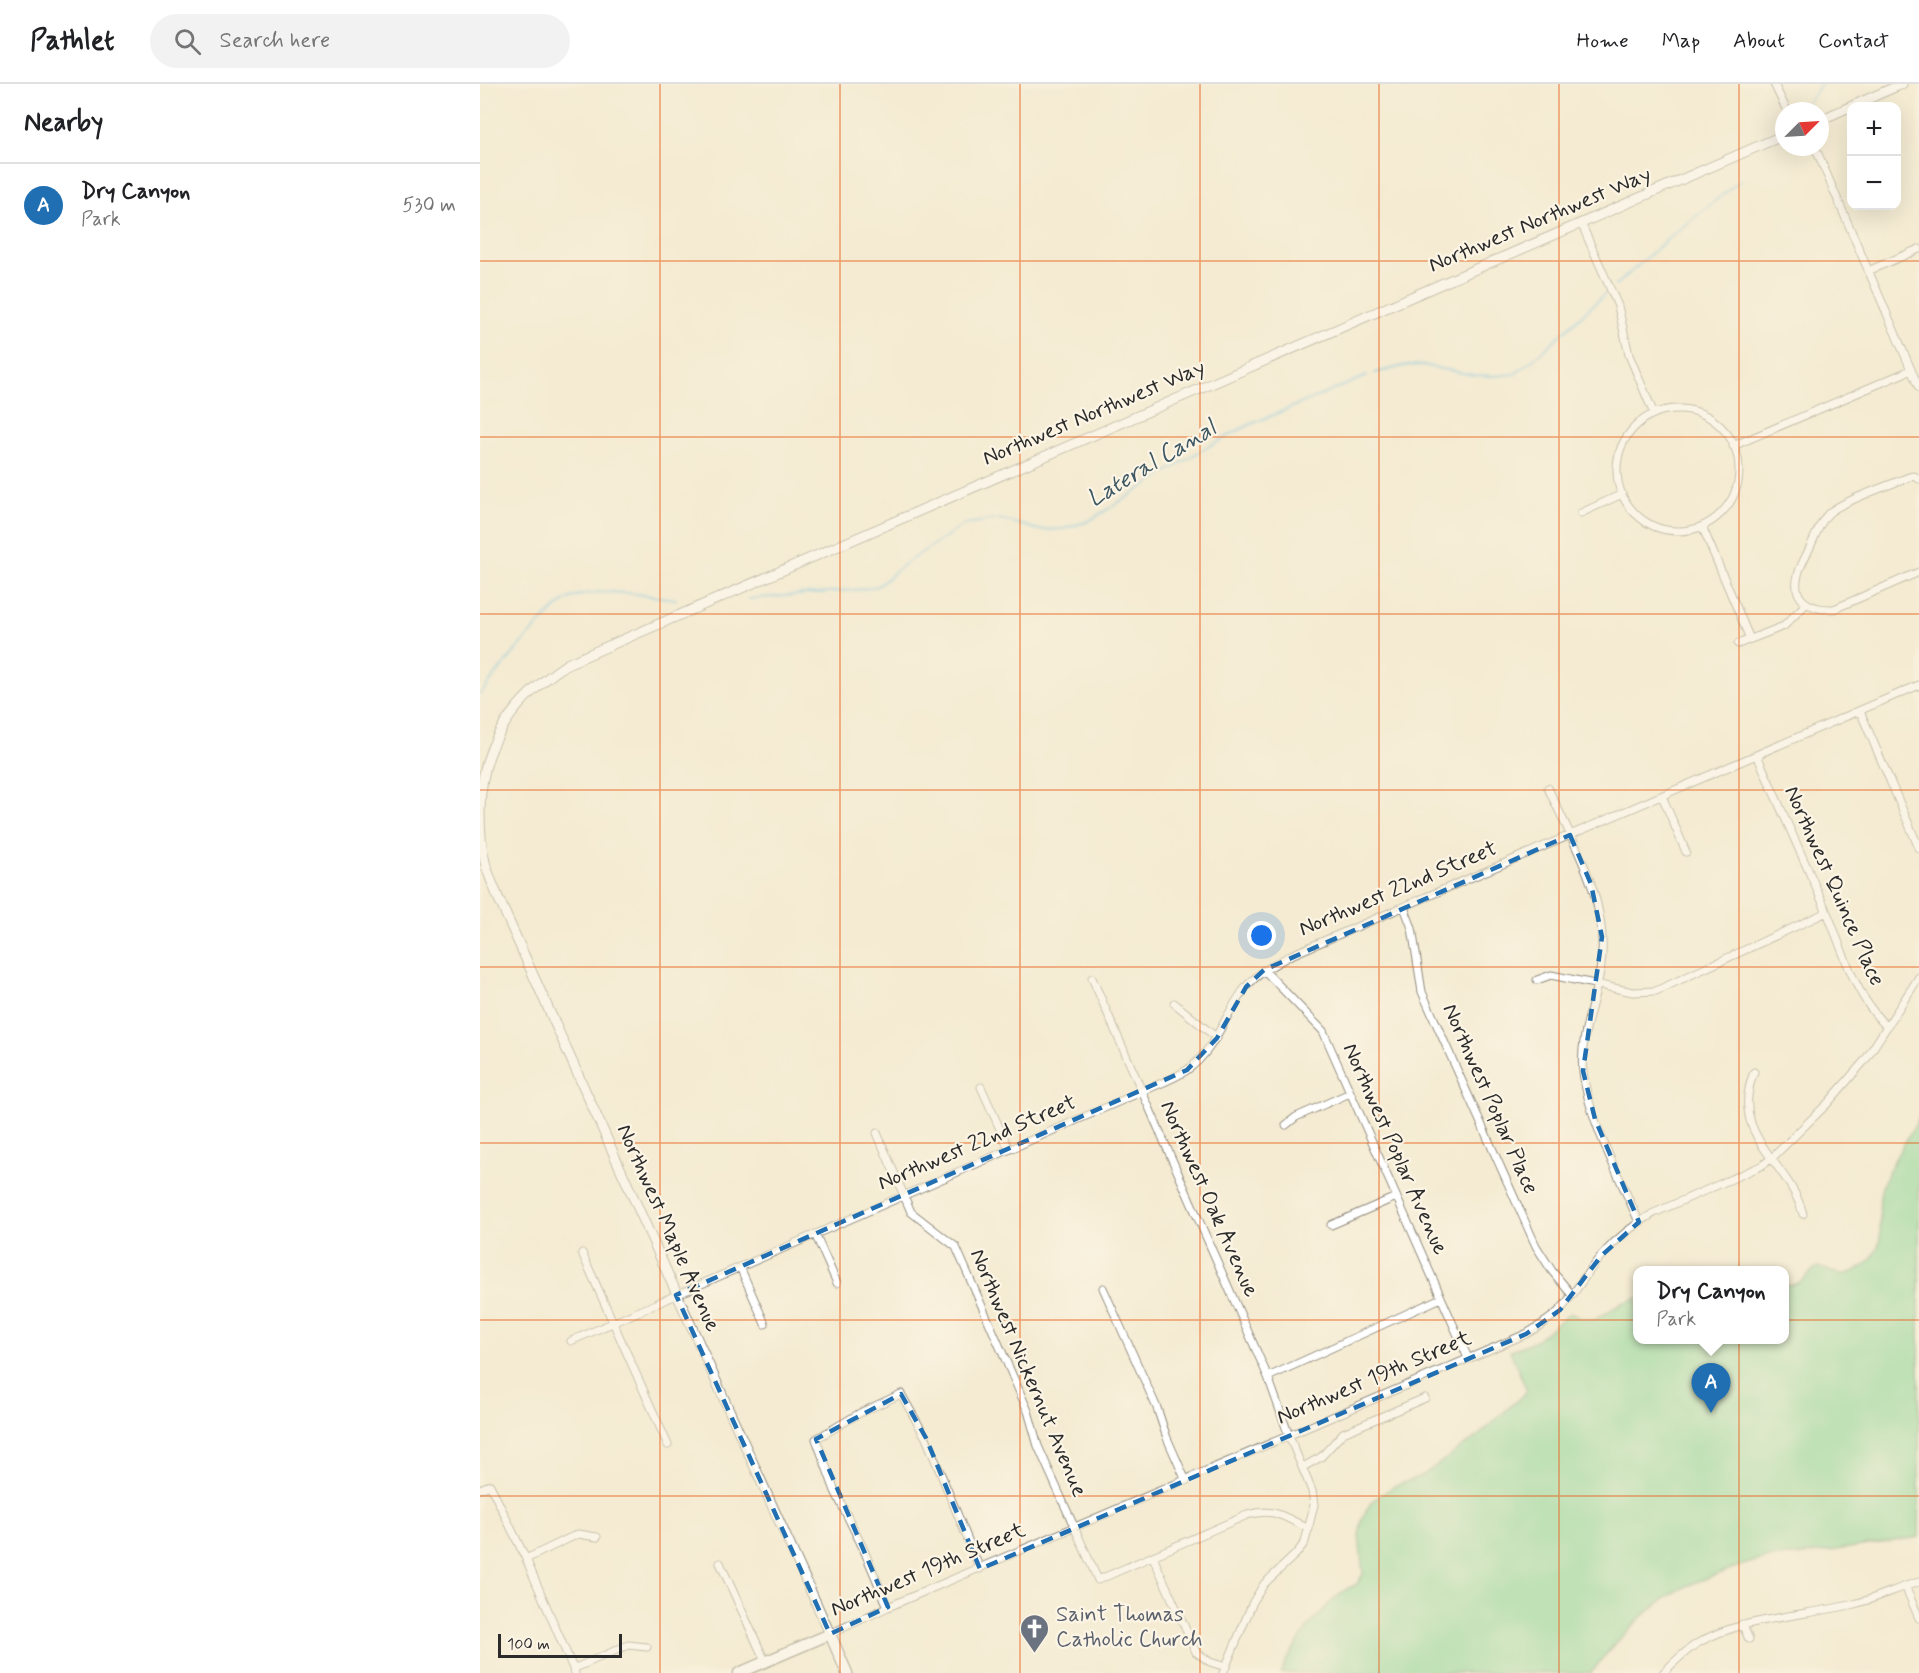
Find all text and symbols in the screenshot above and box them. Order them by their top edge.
search box [150,14,570,68]
text: Pathlet [30,23,114,60]
icon: search [171,25,204,58]
text: Search here [219,27,330,55]
text: Home [1577,27,1629,55]
text: Map [1662,27,1700,55]
text: About [1733,27,1785,55]
text: Contact [1818,27,1889,55]
north arrow [1775,102,1829,156]
map controls [1847,102,1901,210]
button: + [1847,102,1901,156]
text: Nearby [24,106,103,140]
button: − [1847,156,1901,210]
street label: Northwest Northwest Way [1425,160,1655,280]
text: Dry Canyon [81,178,190,206]
text: A [37,192,50,219]
text: 530 m [402,192,456,219]
text: Park [81,206,121,233]
street label: Northwest Northwest Way [979,353,1209,473]
water label: Lateral Canal [1082,412,1224,515]
street label: Northwest Quince Place [1777,782,1891,990]
street label: Northwest 22nd Street [1295,835,1501,943]
your location [1247,921,1276,950]
street label: Northwest Poplar Place [1435,999,1545,1199]
street label: Northwest Poplar Avenue [1336,1039,1454,1259]
street label: Northwest 22nd Street [874,1089,1080,1197]
street label: Northwest Oak Avenue [1153,1096,1265,1302]
street label: Northwest Maple Avenue [610,1120,726,1336]
street label: Northwest Nickernut Avenue [963,1245,1093,1502]
popup [1633,1266,1789,1344]
text: Dry Canyon [1656,1278,1766,1306]
text: Park [1656,1306,1696,1333]
street label: Northwest 19th Street [1272,1324,1476,1432]
pin: A [1692,1364,1730,1413]
street label: Northwest 19th Street [826,1516,1030,1624]
place label: Saint Thomas Catholic Church [1056,1601,1203,1654]
church icon: Saint Thomas Catholic Church [1019,1612,1051,1654]
scale bar [498,1631,622,1658]
text: 100 m [507,1634,550,1655]

